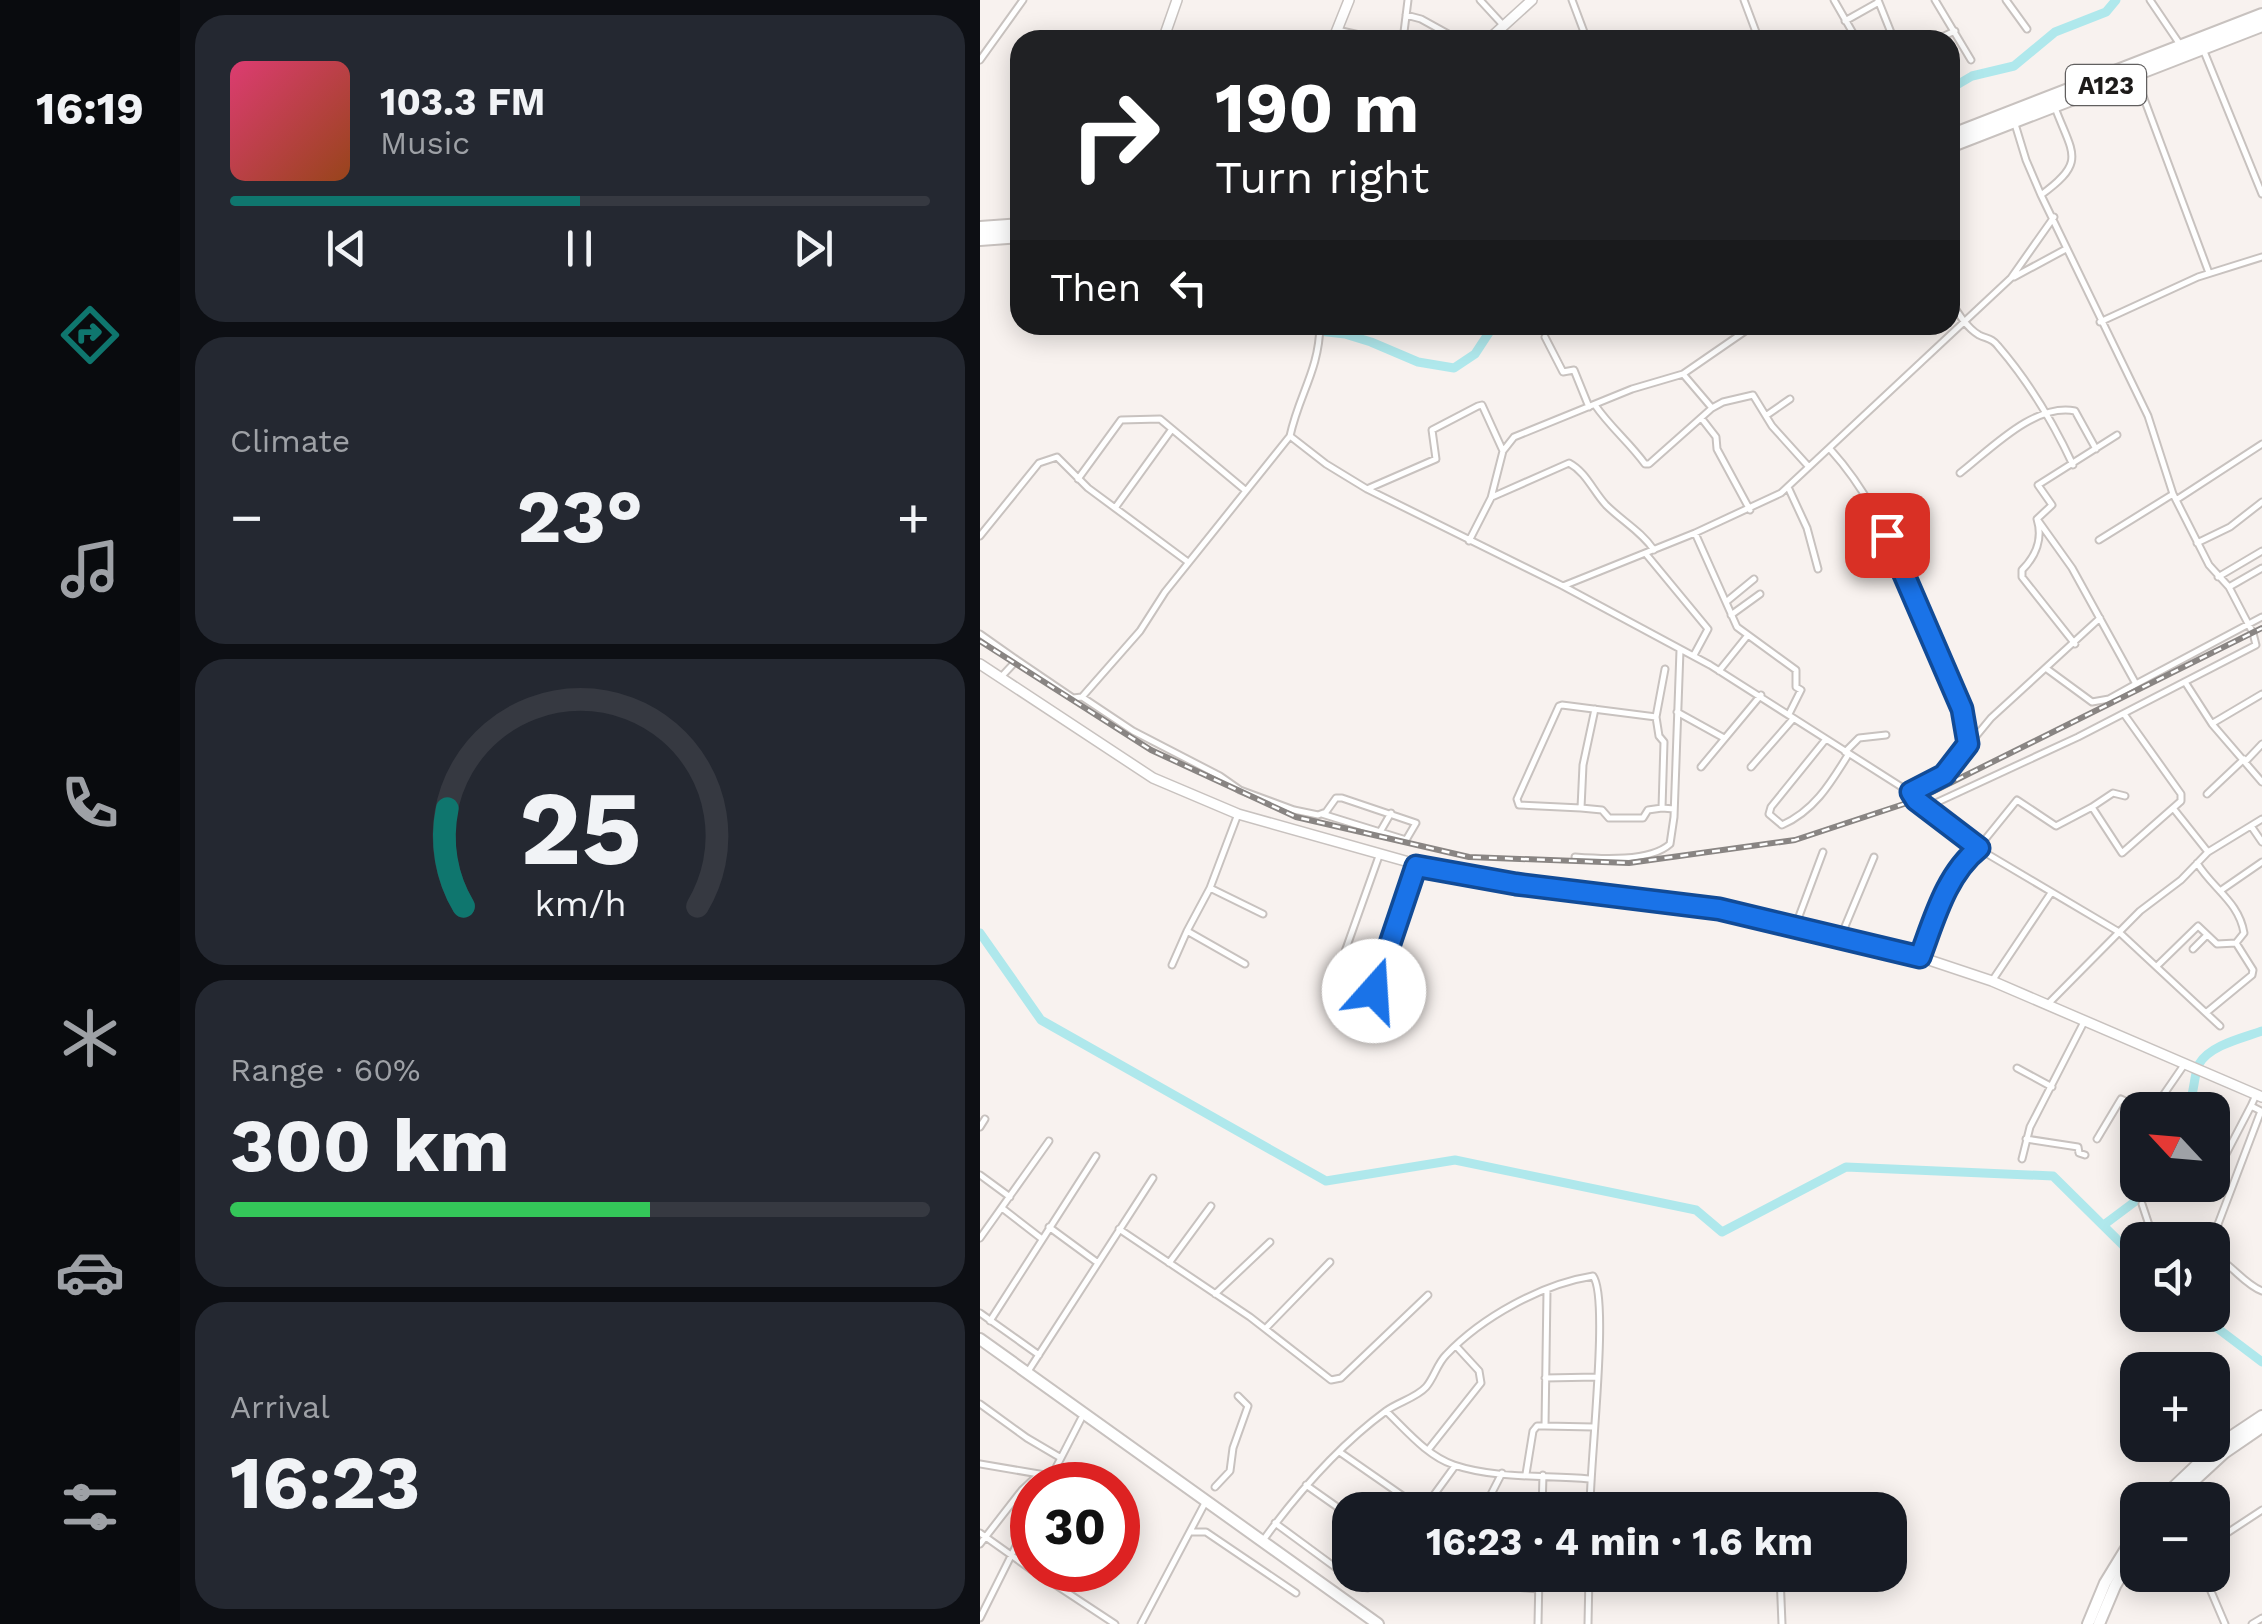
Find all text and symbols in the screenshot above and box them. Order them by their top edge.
road number: A123 [2066,65,2146,105]
text: 190 m [1215,67,1419,149]
icon: right [1050,70,1180,200]
text: 103.3 FM [380,80,545,124]
text: 16:19 [36,82,144,135]
text: Music [380,124,470,162]
text: Turn right [1215,151,1429,204]
icon: previous [319,221,374,276]
icon: pause [552,221,607,276]
icon: next [786,221,841,276]
icon: left [1161,260,1216,315]
text: Then [1050,266,1141,310]
icon: directions [55,300,125,370]
text: Climate [230,422,350,460]
text: 23° [517,472,643,560]
text: − [230,485,263,549]
text: + [897,485,930,549]
pin [1845,493,1930,578]
icon: arrive [1860,508,1915,563]
icon: music [55,534,125,604]
text: 25 [519,767,641,889]
icon: phone [55,768,125,838]
text: km/h [534,883,626,925]
position arrow [1322,939,1426,1043]
icon: climate [55,1003,125,1073]
text: Range · 60% [230,1051,421,1089]
north arrow [2120,1092,2230,1202]
map controls [2120,1092,2230,1592]
text: 300 km [230,1101,510,1189]
button: sound [2120,1222,2230,1332]
icon: car [55,1237,125,1307]
button: + [2120,1352,2230,1462]
text: Arrival [230,1388,330,1426]
text: 16:23 [230,1438,420,1526]
speed limit sign: 30 [1010,1462,1140,1592]
icon: filters [55,1472,125,1542]
button: − [2120,1482,2230,1592]
text: 16:23 · 4 min · 1.6 km [1426,1520,1813,1564]

